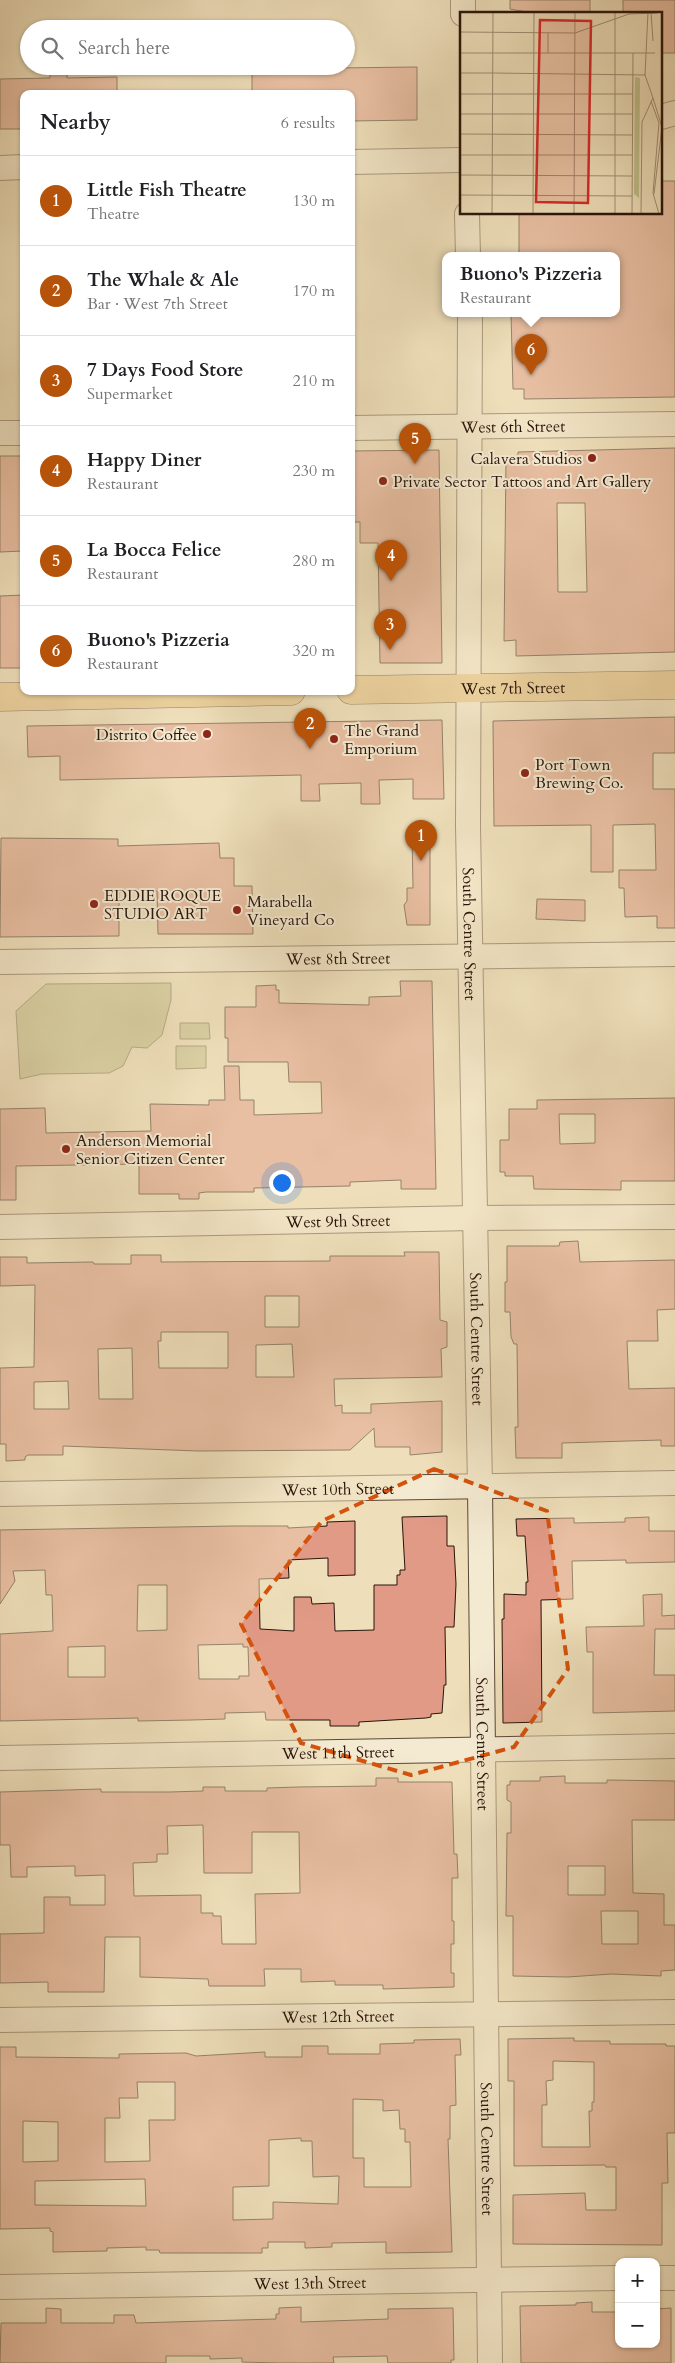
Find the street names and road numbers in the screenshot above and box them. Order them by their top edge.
street label: West 6th Street [460,415,565,439]
street label: West 7th Street [460,677,565,700]
street label: South Centre Street [457,867,481,1001]
street label: West 8th Street [285,947,390,971]
street label: West 9th Street [285,1210,390,1234]
street label: South Centre Street [464,1272,489,1406]
street label: West 10th Street [280,1478,395,1501]
street label: South Centre Street [470,1677,494,1811]
street label: West 11th Street [280,1741,395,1765]
street label: West 12th Street [281,2005,394,2029]
street label: South Centre Street [475,2082,498,2216]
street label: West 13th Street [252,2272,366,2295]

